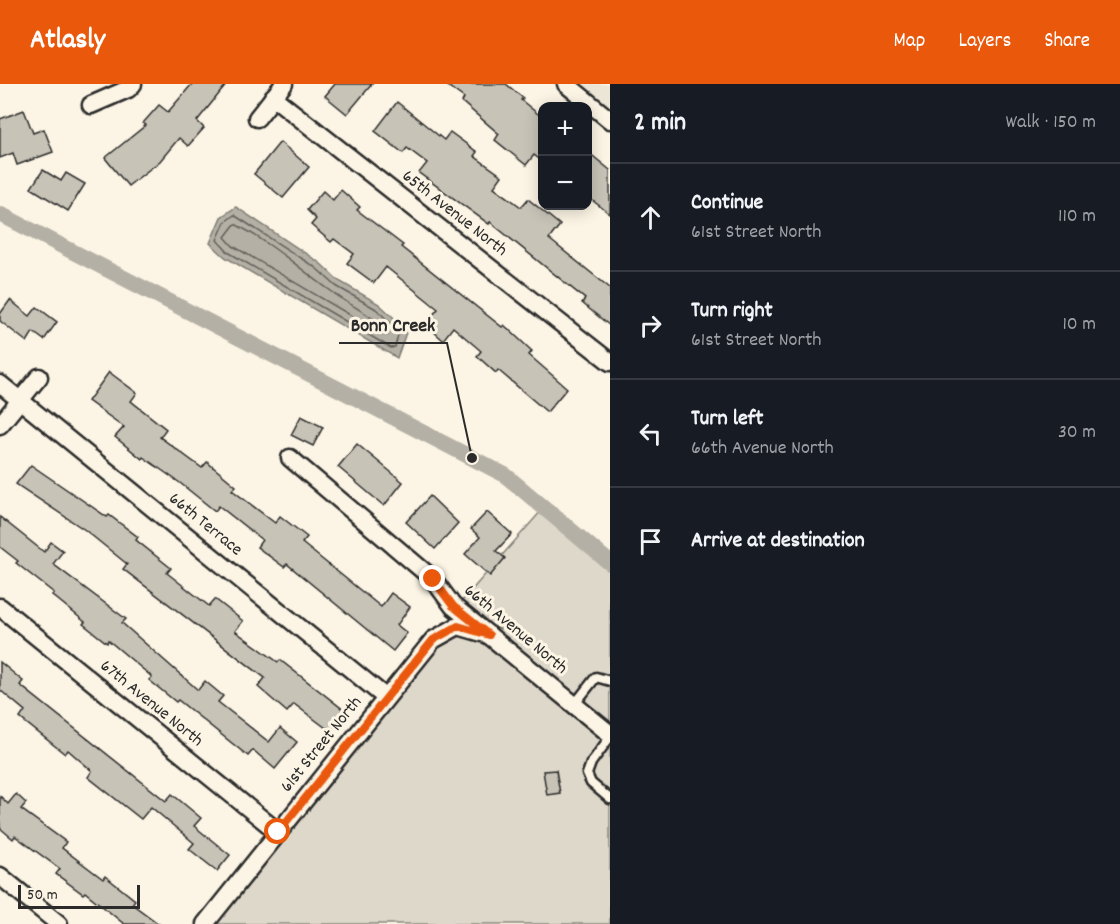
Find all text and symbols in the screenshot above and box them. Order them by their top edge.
text: Atlasly [30,22,105,62]
text: Map [894,27,925,57]
text: Layers [958,27,1011,57]
text: Share [1044,27,1090,57]
map controls [538,102,592,210]
button: + [538,102,592,156]
text: 2 min [634,105,686,142]
text: Walk · 150 m [1006,109,1096,137]
button: − [538,156,592,210]
street label: 65th Avenue North [396,165,512,263]
text: Continue [691,188,763,219]
icon: ahead [634,201,667,234]
text: 110 m [1058,203,1096,231]
text: 61st Street North [691,219,821,247]
text: Turn right [691,296,773,327]
callout: Bonn Creek [339,305,447,343]
icon: right [634,309,667,342]
text: 10 m [1062,311,1096,339]
text: Bonn Creek [351,313,435,341]
text: 61st Street North [691,327,821,355]
text: Turn left [691,404,763,435]
icon: left [634,417,667,450]
text: 30 m [1058,419,1096,447]
text: 66th Avenue North [691,435,834,463]
street label: 66th Terrace [163,487,247,563]
icon: arrive [634,525,667,558]
text: Arrive at destination [691,526,865,557]
route end [419,565,445,591]
street label: 66th Avenue North [458,579,572,681]
street label: 67th Avenue North [94,654,208,754]
street label: 61st Street North [275,692,369,798]
route start [264,818,290,844]
scale bar [18,882,140,910]
text: 50 m [27,884,58,907]

